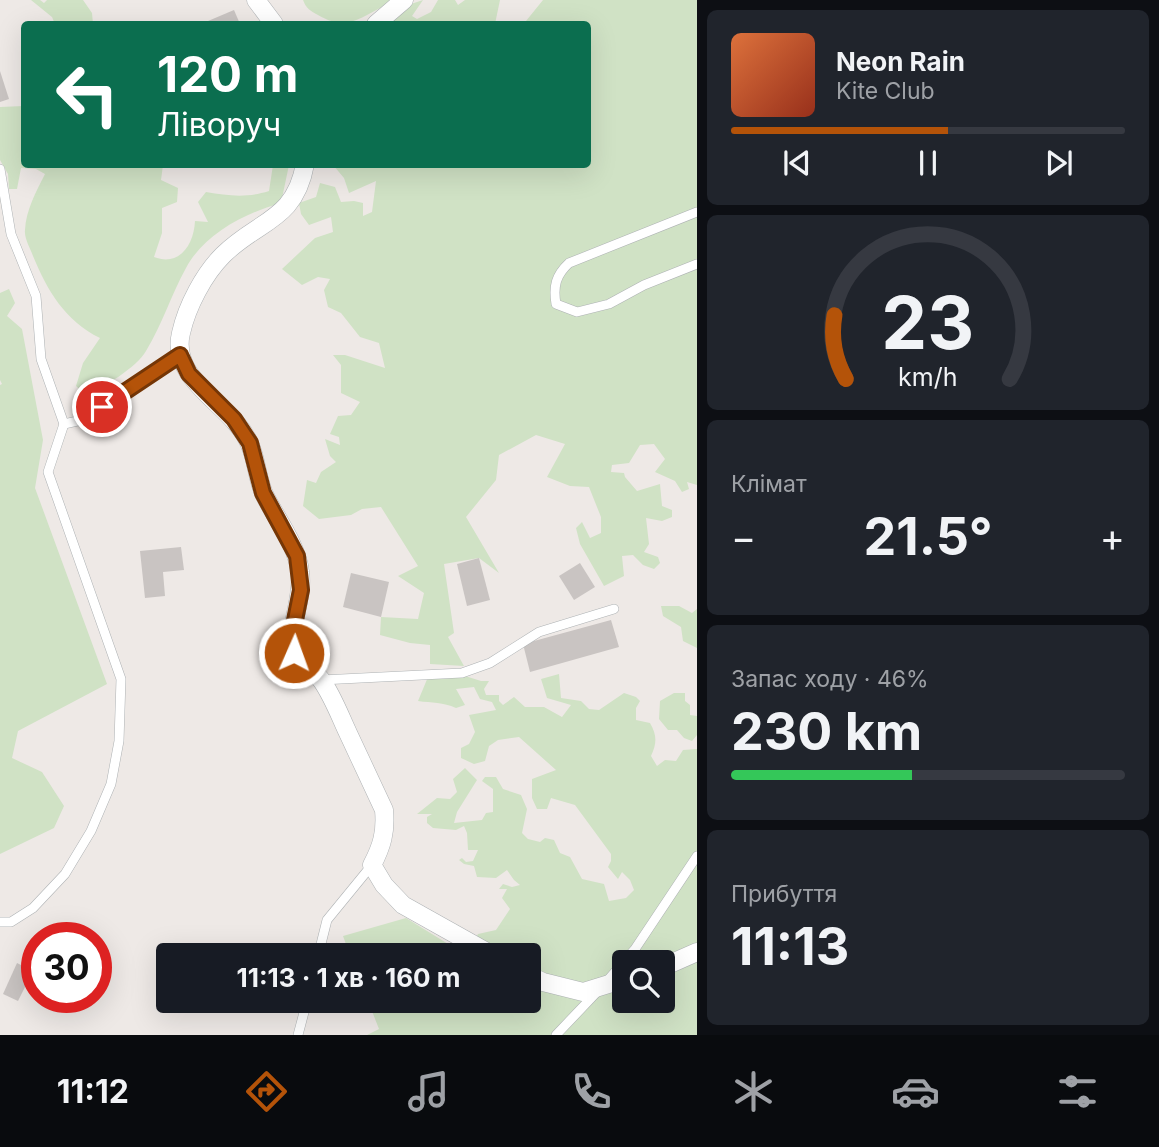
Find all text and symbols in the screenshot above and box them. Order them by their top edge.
text: 120 m [157,45,298,104]
text: Neon Rain [836,46,965,77]
icon: left [42,49,133,140]
text: Kite Club [836,77,935,105]
text: Ліворуч [157,105,281,144]
icon: previous [778,144,816,182]
icon: pause [909,144,947,182]
icon: next [1040,144,1078,182]
text: 23 [882,278,974,367]
text: km/h [898,361,958,391]
pin [72,377,132,437]
icon: arrive [83,388,121,426]
text: Клімат [731,470,807,498]
text: 21.5° [863,505,993,568]
text: − [731,514,756,560]
text: + [1100,514,1125,560]
position arrow [257,616,331,690]
text: Запас ходу · 46% [731,665,929,693]
text: 230 km [731,700,922,763]
text: Прибуття [731,880,837,908]
text: 11:13 [731,915,849,978]
speed limit sign: 30 [21,922,112,1013]
map controls [612,950,675,1013]
button: search [612,950,675,1013]
text: 11:13 · 1 хв · 160 m [236,962,461,993]
icon: directions [242,1067,291,1116]
icon: music [404,1067,453,1116]
icon: phone [567,1067,616,1116]
icon: climate [729,1067,778,1116]
icon: car [891,1067,940,1116]
icon: filters [1053,1067,1102,1116]
text: 11:12 [57,1072,129,1111]

